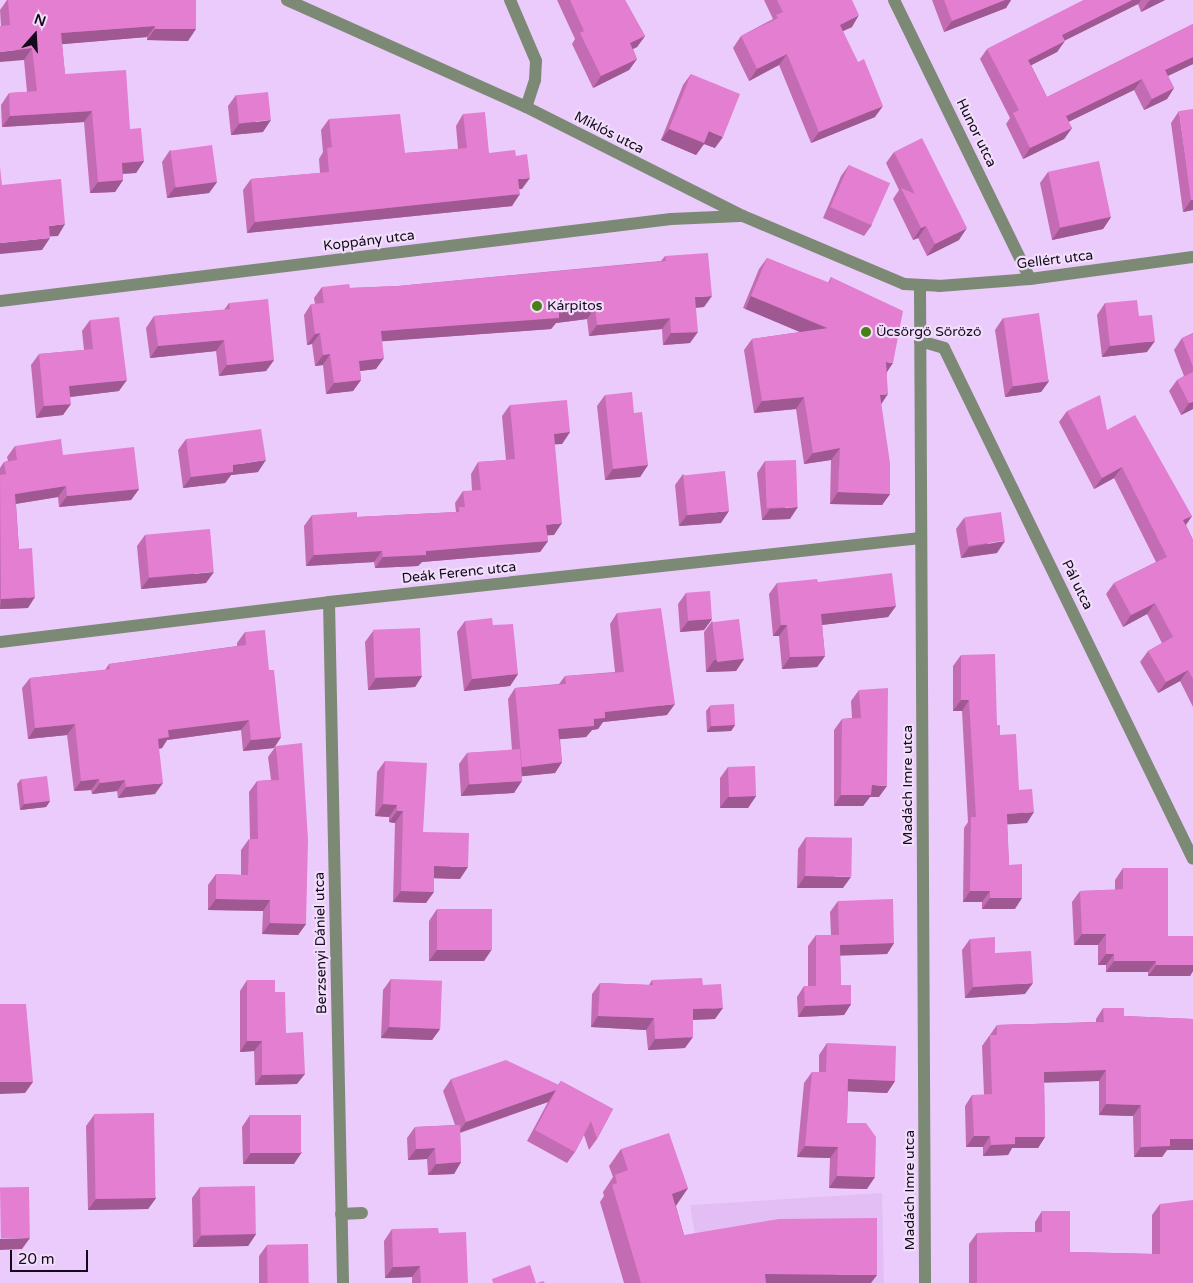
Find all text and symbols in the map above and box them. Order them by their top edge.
north arrow [10,10,60,60]
text: N [32,10,48,30]
street label: Hunor utca [952,96,1000,170]
street label: Miklós utca [571,108,647,158]
street label: Koppány utca [322,227,416,255]
street label: Gellért utca [1016,247,1094,273]
place label: Kárpitos [547,298,602,314]
marker: Kárpitos [531,300,543,312]
place label: Ücsörgő Söröző [876,324,981,340]
marker: Ücsörgő Söröző [860,326,872,338]
street label: Pál utca [1058,557,1096,613]
street label: Deák Ferenc utca [401,559,517,587]
street label: Madách Imre utca [900,725,916,845]
street label: Berzsenyi Dániel utca [311,872,331,1014]
street label: Madách Imre utca [902,1130,918,1250]
scale bar [12,1240,90,1272]
text: 20 m [18,1250,55,1268]

